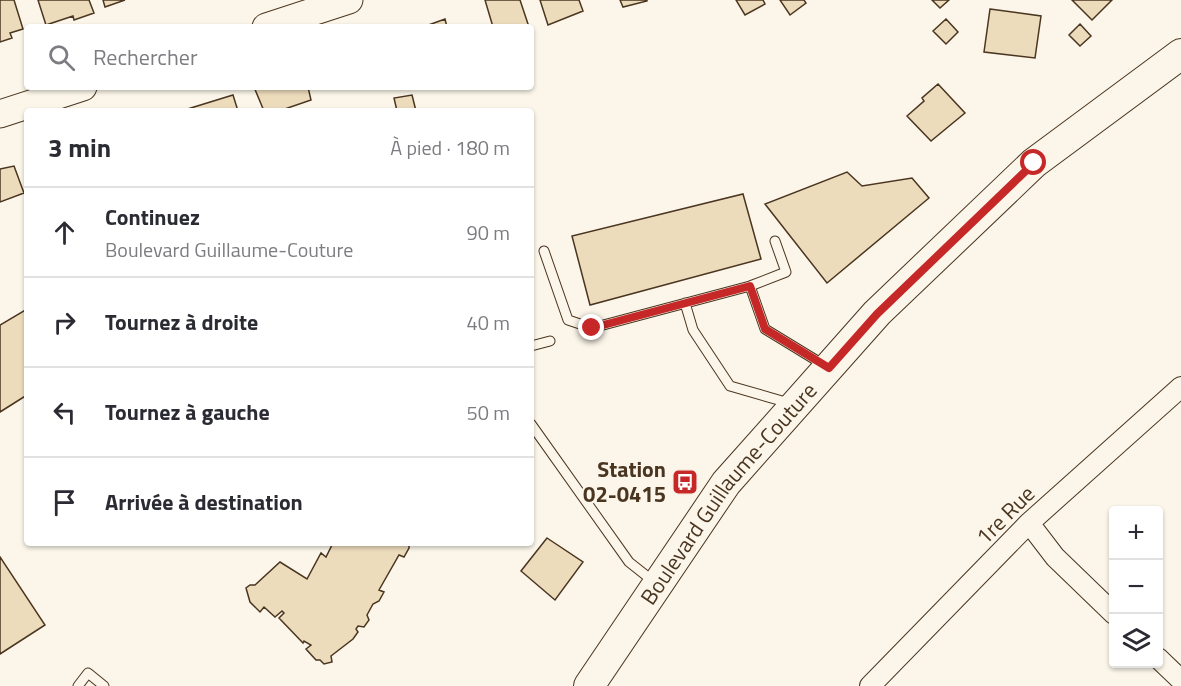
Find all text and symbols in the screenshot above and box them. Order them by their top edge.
search box [24,24,534,90]
text: Rechercher [93,40,198,74]
icon: search [45,41,78,74]
text: 3 min [48,128,111,167]
text: À pied · 180 m [390,132,510,163]
route start [1020,149,1046,175]
text: Continuez [105,200,200,234]
icon: ahead [48,216,81,249]
text: 90 m [466,217,510,248]
text: Boulevard Guillaume-Couture [105,234,353,265]
text: Tournez à droite [105,305,258,339]
icon: right [48,306,81,339]
text: 40 m [466,307,510,338]
route end [578,314,604,340]
street label: Boulevard Guillaume-Couture [632,375,825,612]
text: Tournez à gauche [105,395,270,429]
icon: left [48,396,81,429]
text: 50 m [466,397,510,428]
place label: Station 02-0415 [583,452,666,511]
bus stop icon: Station 02-0415 [670,467,700,497]
street label: 1re Rue [968,478,1042,552]
text: Arrivée à destination [105,485,303,519]
icon: arrive [48,486,81,519]
map controls [1109,506,1163,668]
button: + [1109,506,1163,560]
button: − [1109,560,1163,614]
button: layers [1109,614,1163,668]

